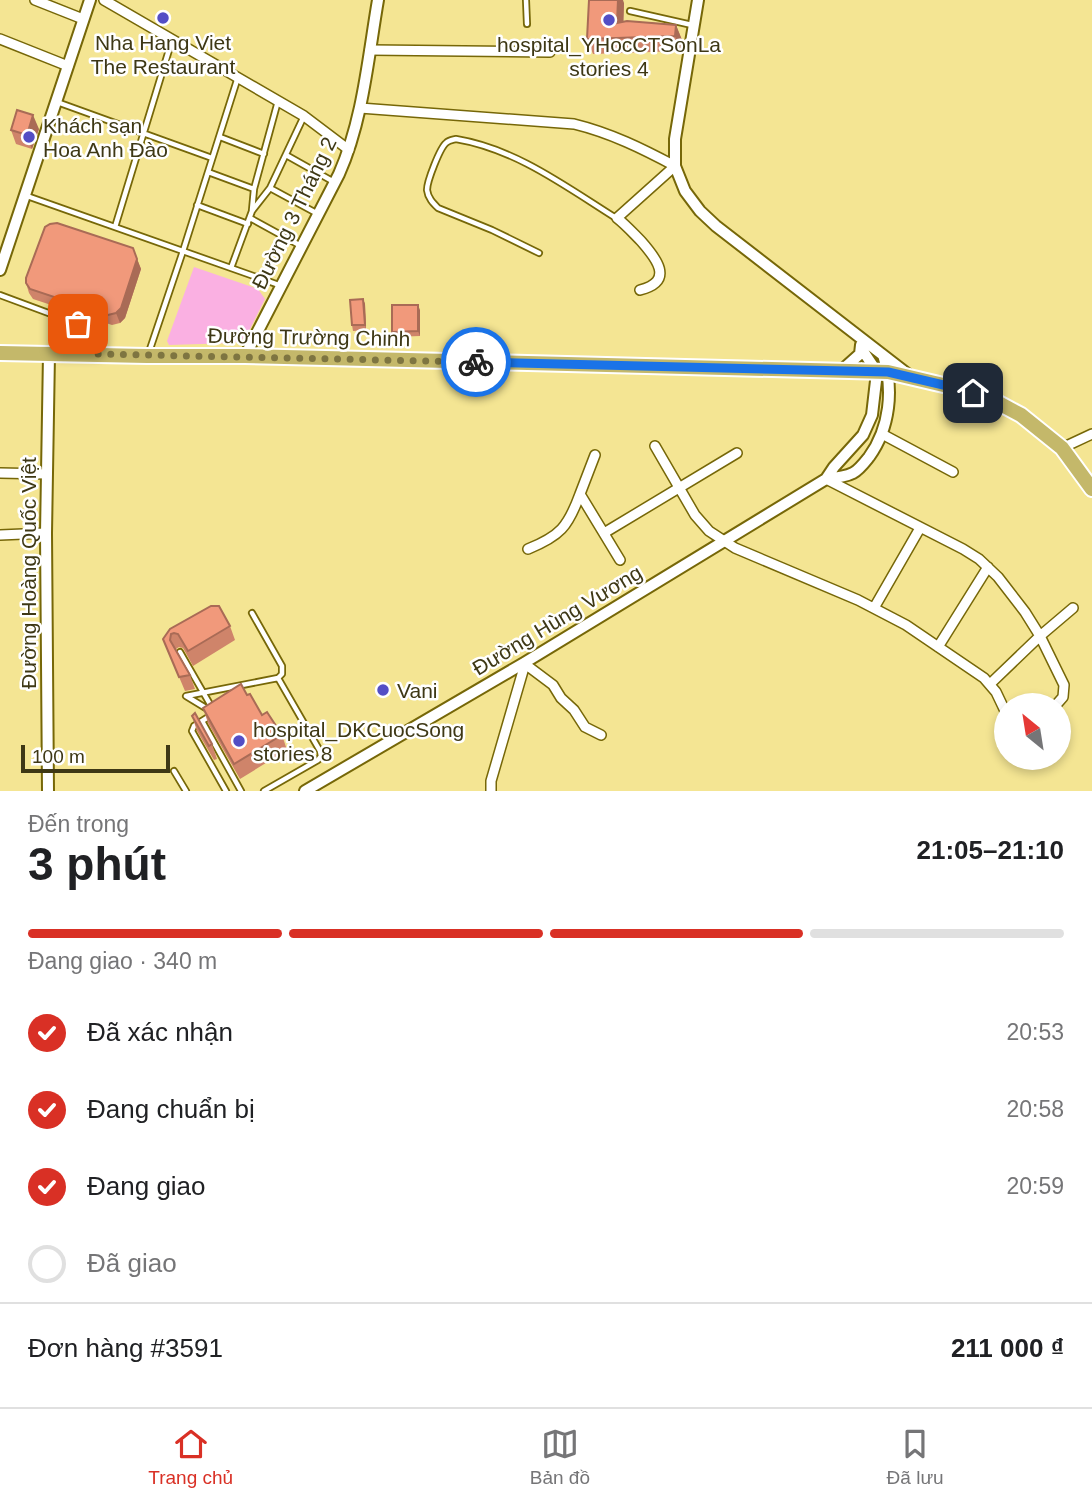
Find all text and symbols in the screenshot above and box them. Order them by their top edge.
marker: Nha Hang Viet The Restaurant [155,10,171,26]
marker: hospital_YHocCTSonLa stories 4 [601,12,617,28]
place label: Nha Hang Viet The Restaurant [91,31,236,78]
place label: hospital_YHocCTSonLa stories 4 [497,33,721,80]
place label: Khách sạn Hoa Anh Đào [43,114,168,161]
marker: Khách sạn Hoa Anh Đào [21,129,37,145]
street label: Đường 3 Tháng 2 [247,133,341,293]
pin [48,294,108,354]
icon: bag [59,305,97,343]
street label: Đường Trường Chinh [207,324,411,350]
courier [441,327,511,397]
icon: bike [457,343,495,381]
pin [943,363,1003,423]
icon: home [954,374,992,412]
street label: Đường Hoàng Quốc Việt [17,457,40,689]
street label: Đường Hùng Vương [468,560,646,680]
place label: Vani [397,679,437,702]
marker: Vani [375,682,391,698]
north arrow [994,693,1071,770]
map controls [994,693,1071,770]
place label: hospital_DKCuocSong stories 8 [253,718,464,765]
marker: hospital_DKCuocSong stories 8 [231,733,247,749]
scale bar [21,742,170,774]
text: 100 m [32,746,85,767]
text: Đến trong [28,811,129,837]
text: 21:05–21:10 [917,835,1064,865]
text: 3 phút [28,838,166,890]
text: Đang giao · 340 m [28,948,217,974]
icon: check [28,1014,66,1052]
text: Đã xác nhận [87,1017,233,1047]
text: 20:53 [1006,1019,1064,1045]
icon: check [28,1091,66,1129]
text: Đang chuẩn bị [87,1094,255,1124]
text: 20:58 [1006,1096,1064,1122]
icon: check [28,1168,66,1206]
text: Đang giao [87,1171,206,1201]
text: 20:59 [1006,1173,1064,1199]
text: Đã giao [87,1248,177,1278]
text: Đơn hàng #3591 [28,1333,223,1363]
text: 211 000 ₫ [951,1333,1064,1363]
tab: Trang chủ [148,1425,233,1489]
tab: Bản đồ [530,1425,590,1489]
tab: Đã lưu [887,1425,944,1489]

